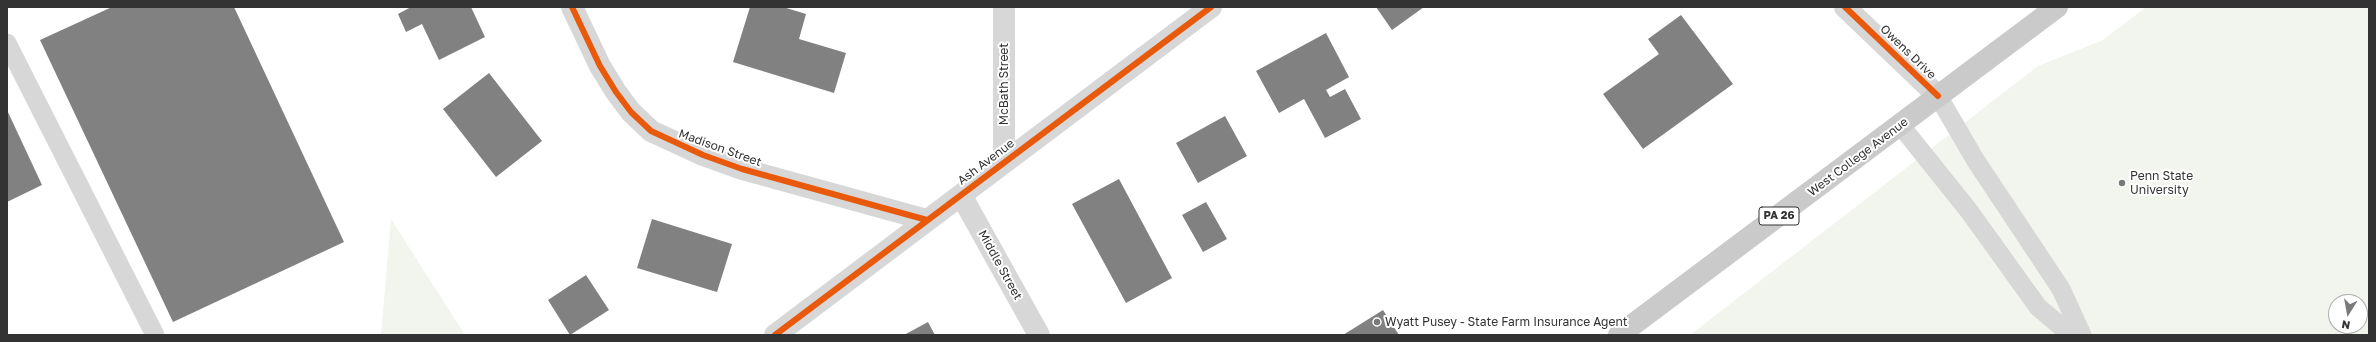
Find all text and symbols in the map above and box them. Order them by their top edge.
street label: Owens Drive [1877,22,1939,82]
street label: McBath Street [997,43,1011,125]
street label: West College Avenue [1805,115,1911,199]
street label: Madison Street [677,126,763,170]
street label: Ash Avenue [955,136,1017,188]
place label: Penn State University [2130,169,2193,197]
marker: Penn State University [2117,178,2127,188]
road number: PA 26 [1759,207,1799,225]
street label: Middle Street [975,228,1025,302]
north arrow [2328,294,2368,334]
place label: Wyatt Pusey - State Farm Insurance Agent [1385,315,1627,329]
marker: Wyatt Pusey - State Farm Insurance Agent [1372,317,1382,327]
text: N [2340,318,2351,332]

